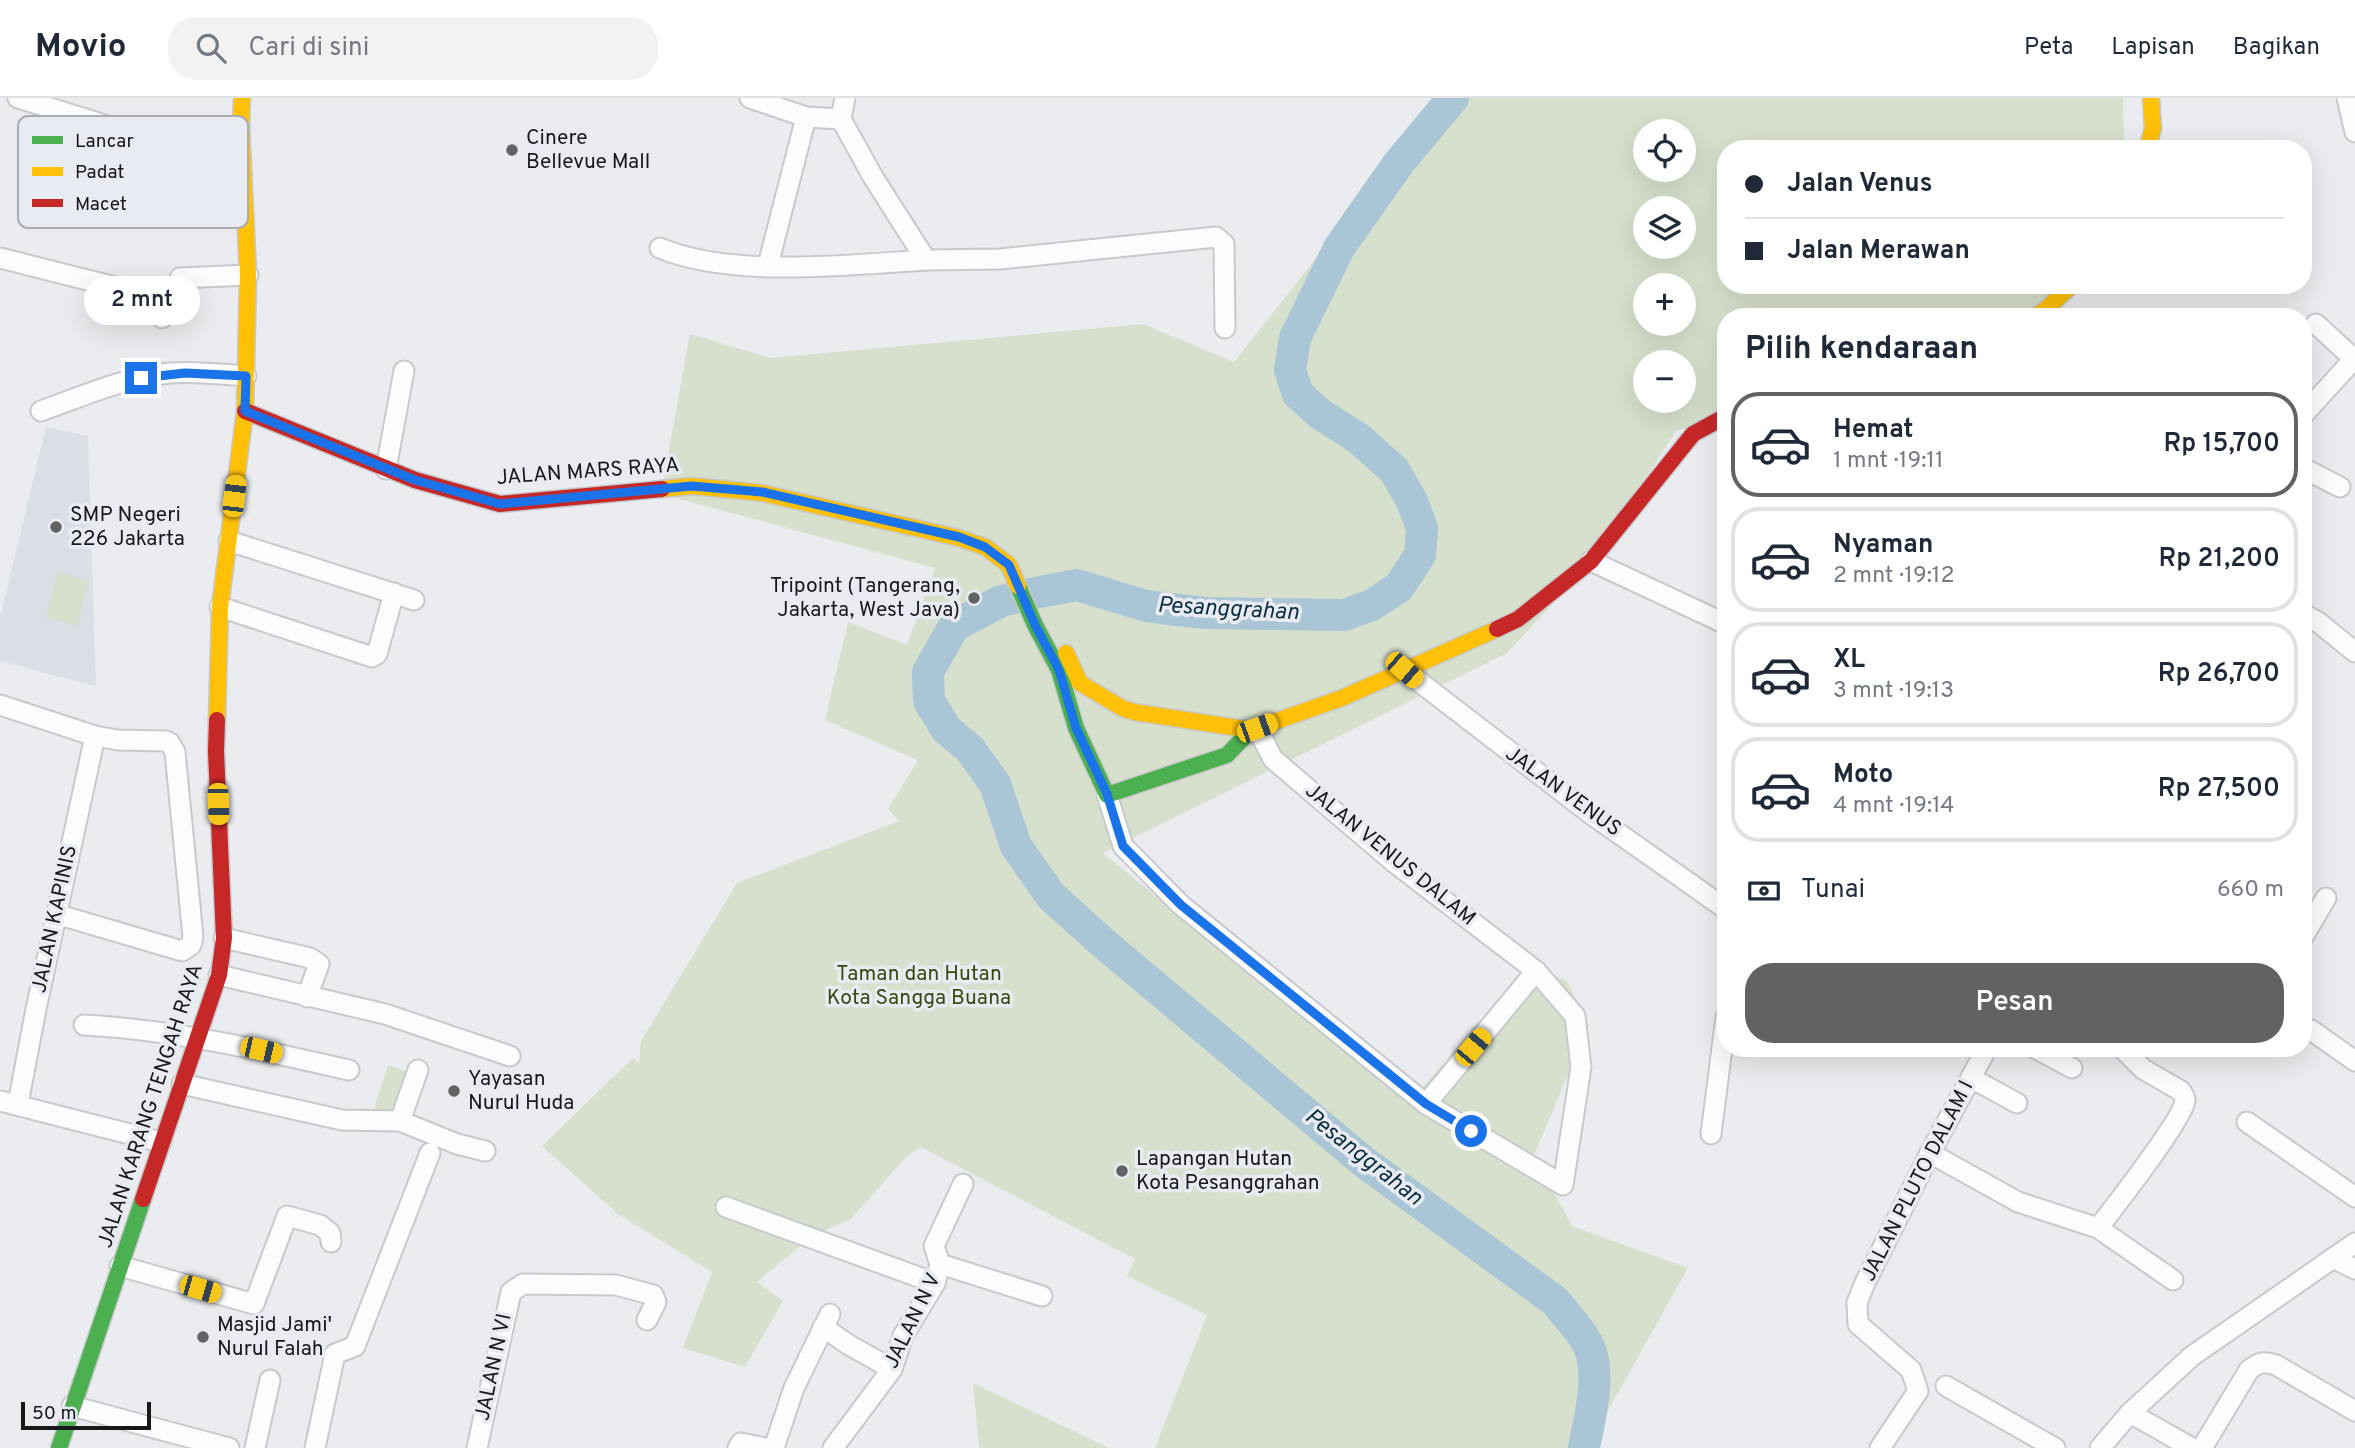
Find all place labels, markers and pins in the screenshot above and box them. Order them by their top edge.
place label: Cinere Bellevue Mall [526,125,650,176]
marker: Cinere Bellevue Mall [504,142,520,158]
place label: SMP Negeri 226 Jakarta [70,502,185,553]
marker: SMP Negeri 226 Jakarta [48,519,64,535]
place label: Tripoint (Tangerang, Jakarta, West Java) [770,573,960,624]
marker: Tripoint (Tangerang, Jakarta, West Java) [966,590,982,606]
place label: Yayasan Nurul Huda [468,1066,574,1117]
marker: Yayasan Nurul Huda [446,1083,462,1099]
place label: Lapangan Hutan Kota Pesanggrahan [1136,1146,1320,1197]
marker: Lapangan Hutan Kota Pesanggrahan [1114,1163,1130,1179]
place label: Masjid Jami' Nurul Falah [217,1312,332,1363]
marker: Masjid Jami' Nurul Falah [195,1329,211,1345]

